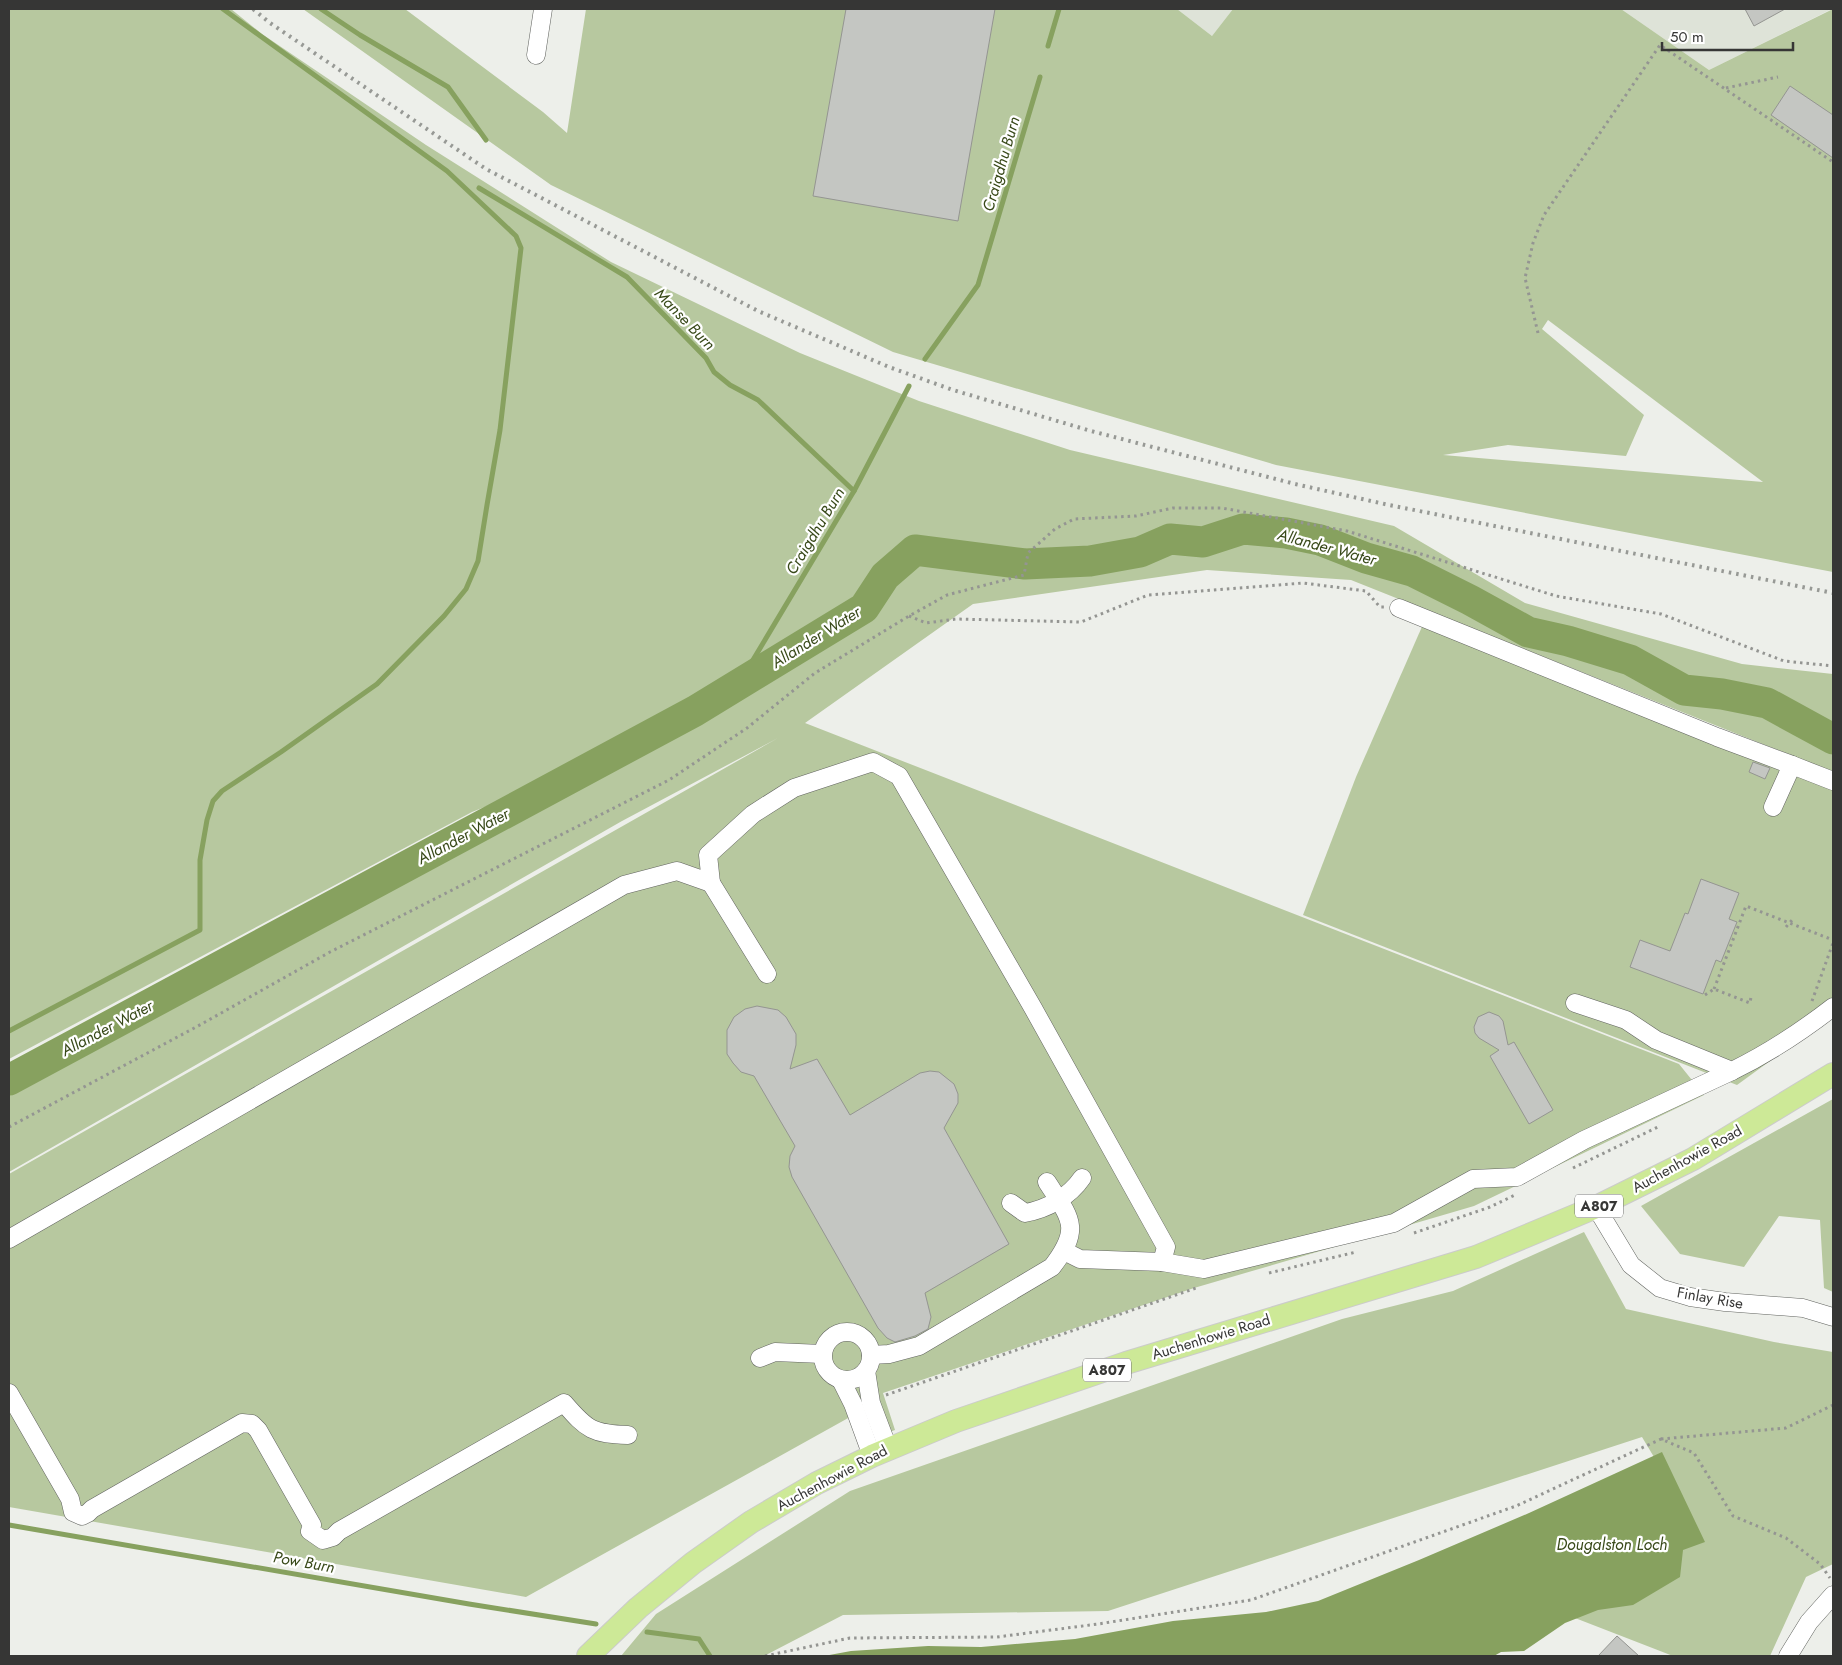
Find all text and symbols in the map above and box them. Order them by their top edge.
scale bar [1662,20,1793,52]
text: 50 m [1670,26,1704,48]
water label: Craigdhu Burn [976,114,1026,214]
water label: Manse Burn [649,283,721,355]
water label: Craigdhu Burn [780,483,850,579]
water label: Allander Water [1274,523,1380,572]
water label: Allander Water [766,600,866,674]
water label: Allander Water [412,801,514,870]
water label: Allander Water [56,993,158,1062]
street label: Auchenhowie Road [1628,1120,1746,1198]
road number: A807 [1575,1194,1623,1218]
street label: Finlay Rise [1675,1281,1745,1315]
street label: Auchenhowie Road [1149,1309,1273,1365]
road number: A807 [1083,1358,1131,1382]
street label: Auchenhowie Road [773,1439,891,1517]
water label: Dougalston Loch [1557,1533,1667,1556]
water label: Pow Burn [272,1545,336,1579]

